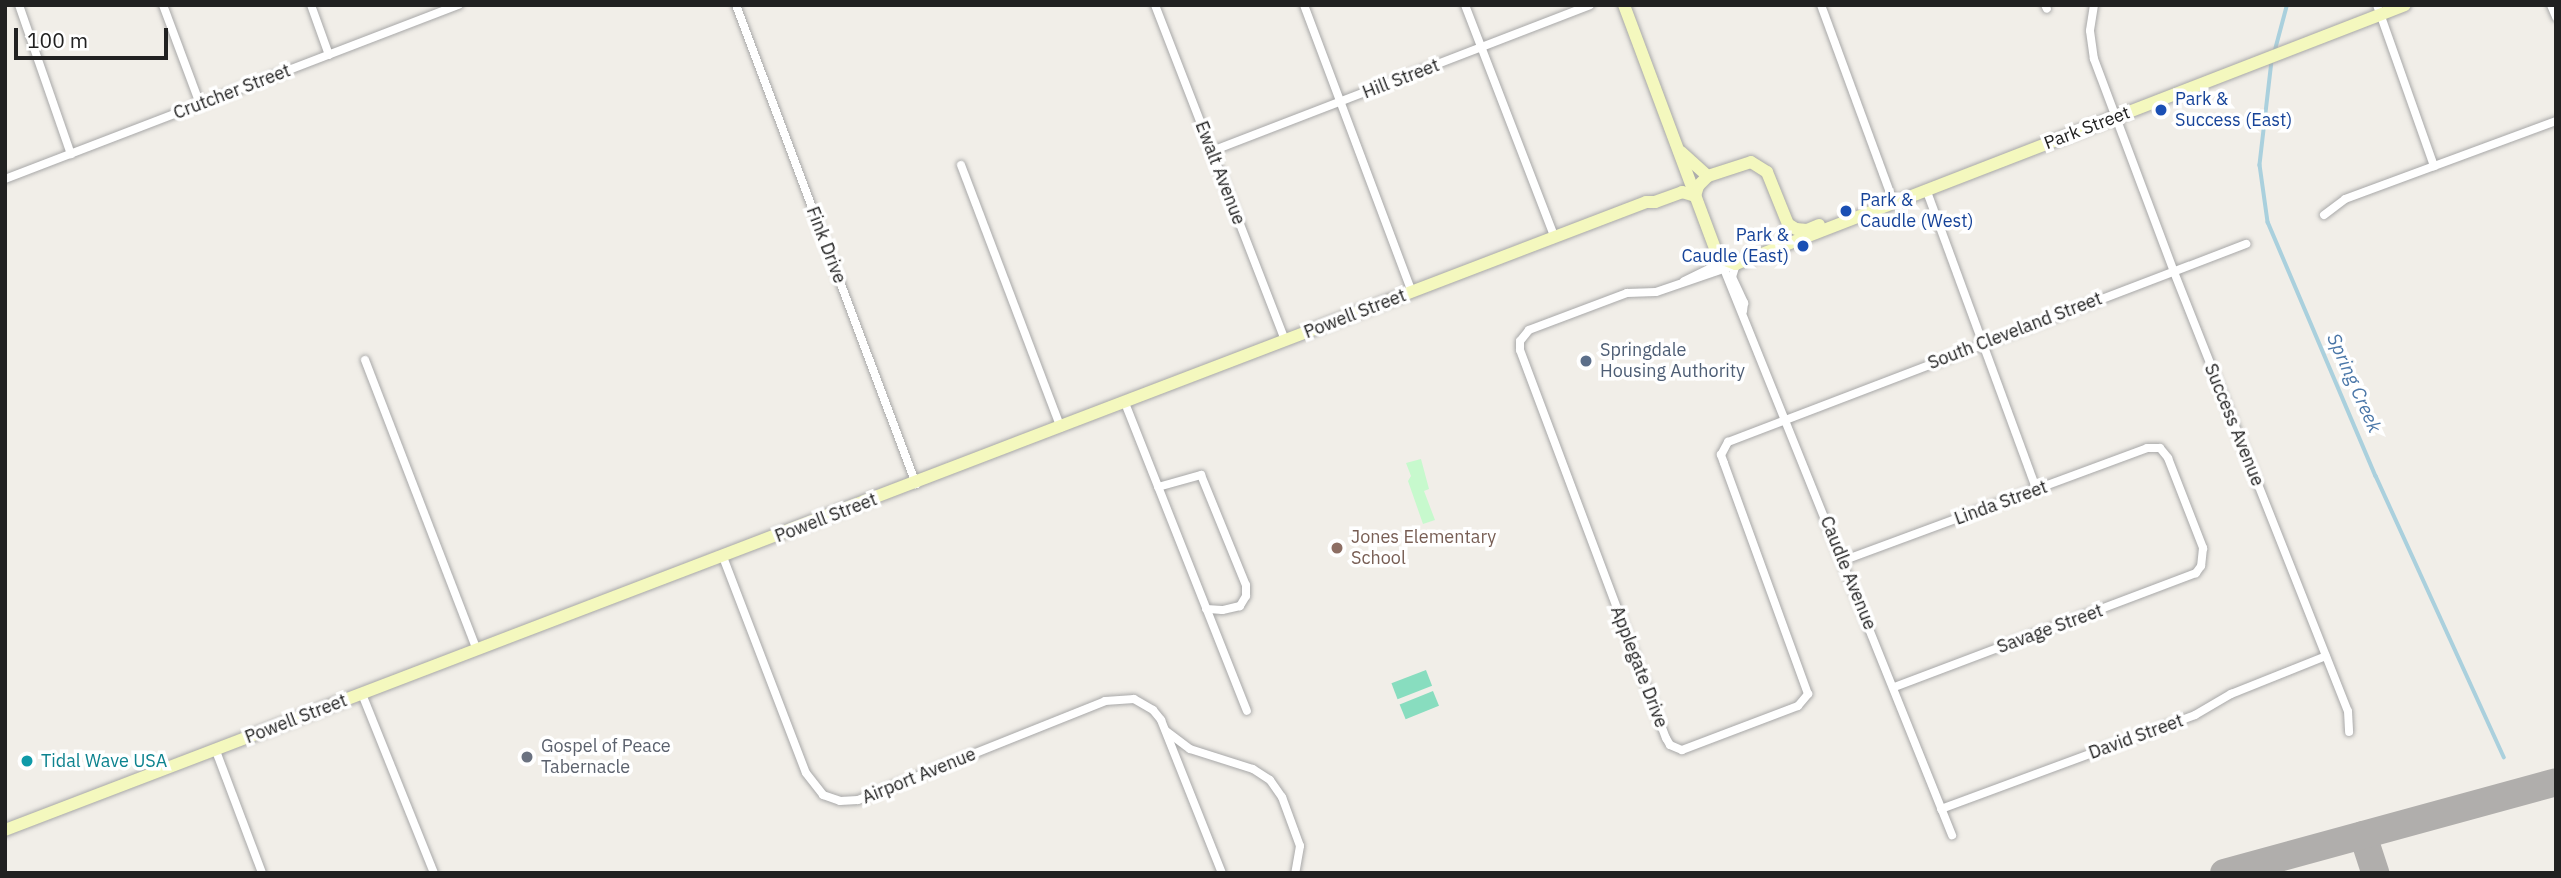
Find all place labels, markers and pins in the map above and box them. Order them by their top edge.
place label: Park & Success (East) [2175,89,2292,132]
marker: Park & Success (East) [2153,102,2169,118]
place label: Park & Caudle (West) [1860,190,1974,232]
marker: Park & Caudle (West) [1838,203,1854,219]
place label: Park & Caudle (East) [1681,225,1789,268]
marker: Park & Caudle (East) [1795,238,1811,254]
place label: Springdale Housing Authority [1600,340,1745,382]
marker: Springdale Housing Authority [1578,353,1594,369]
place label: Jones Elementary School [1351,527,1496,570]
marker: Jones Elementary School [1329,540,1345,556]
place label: Gospel of Peace Tabernacle [541,736,671,778]
marker: Gospel of Peace Tabernacle [519,749,535,765]
place label: Tidal Wave USA [41,750,167,772]
marker: Tidal Wave USA [19,753,35,769]

